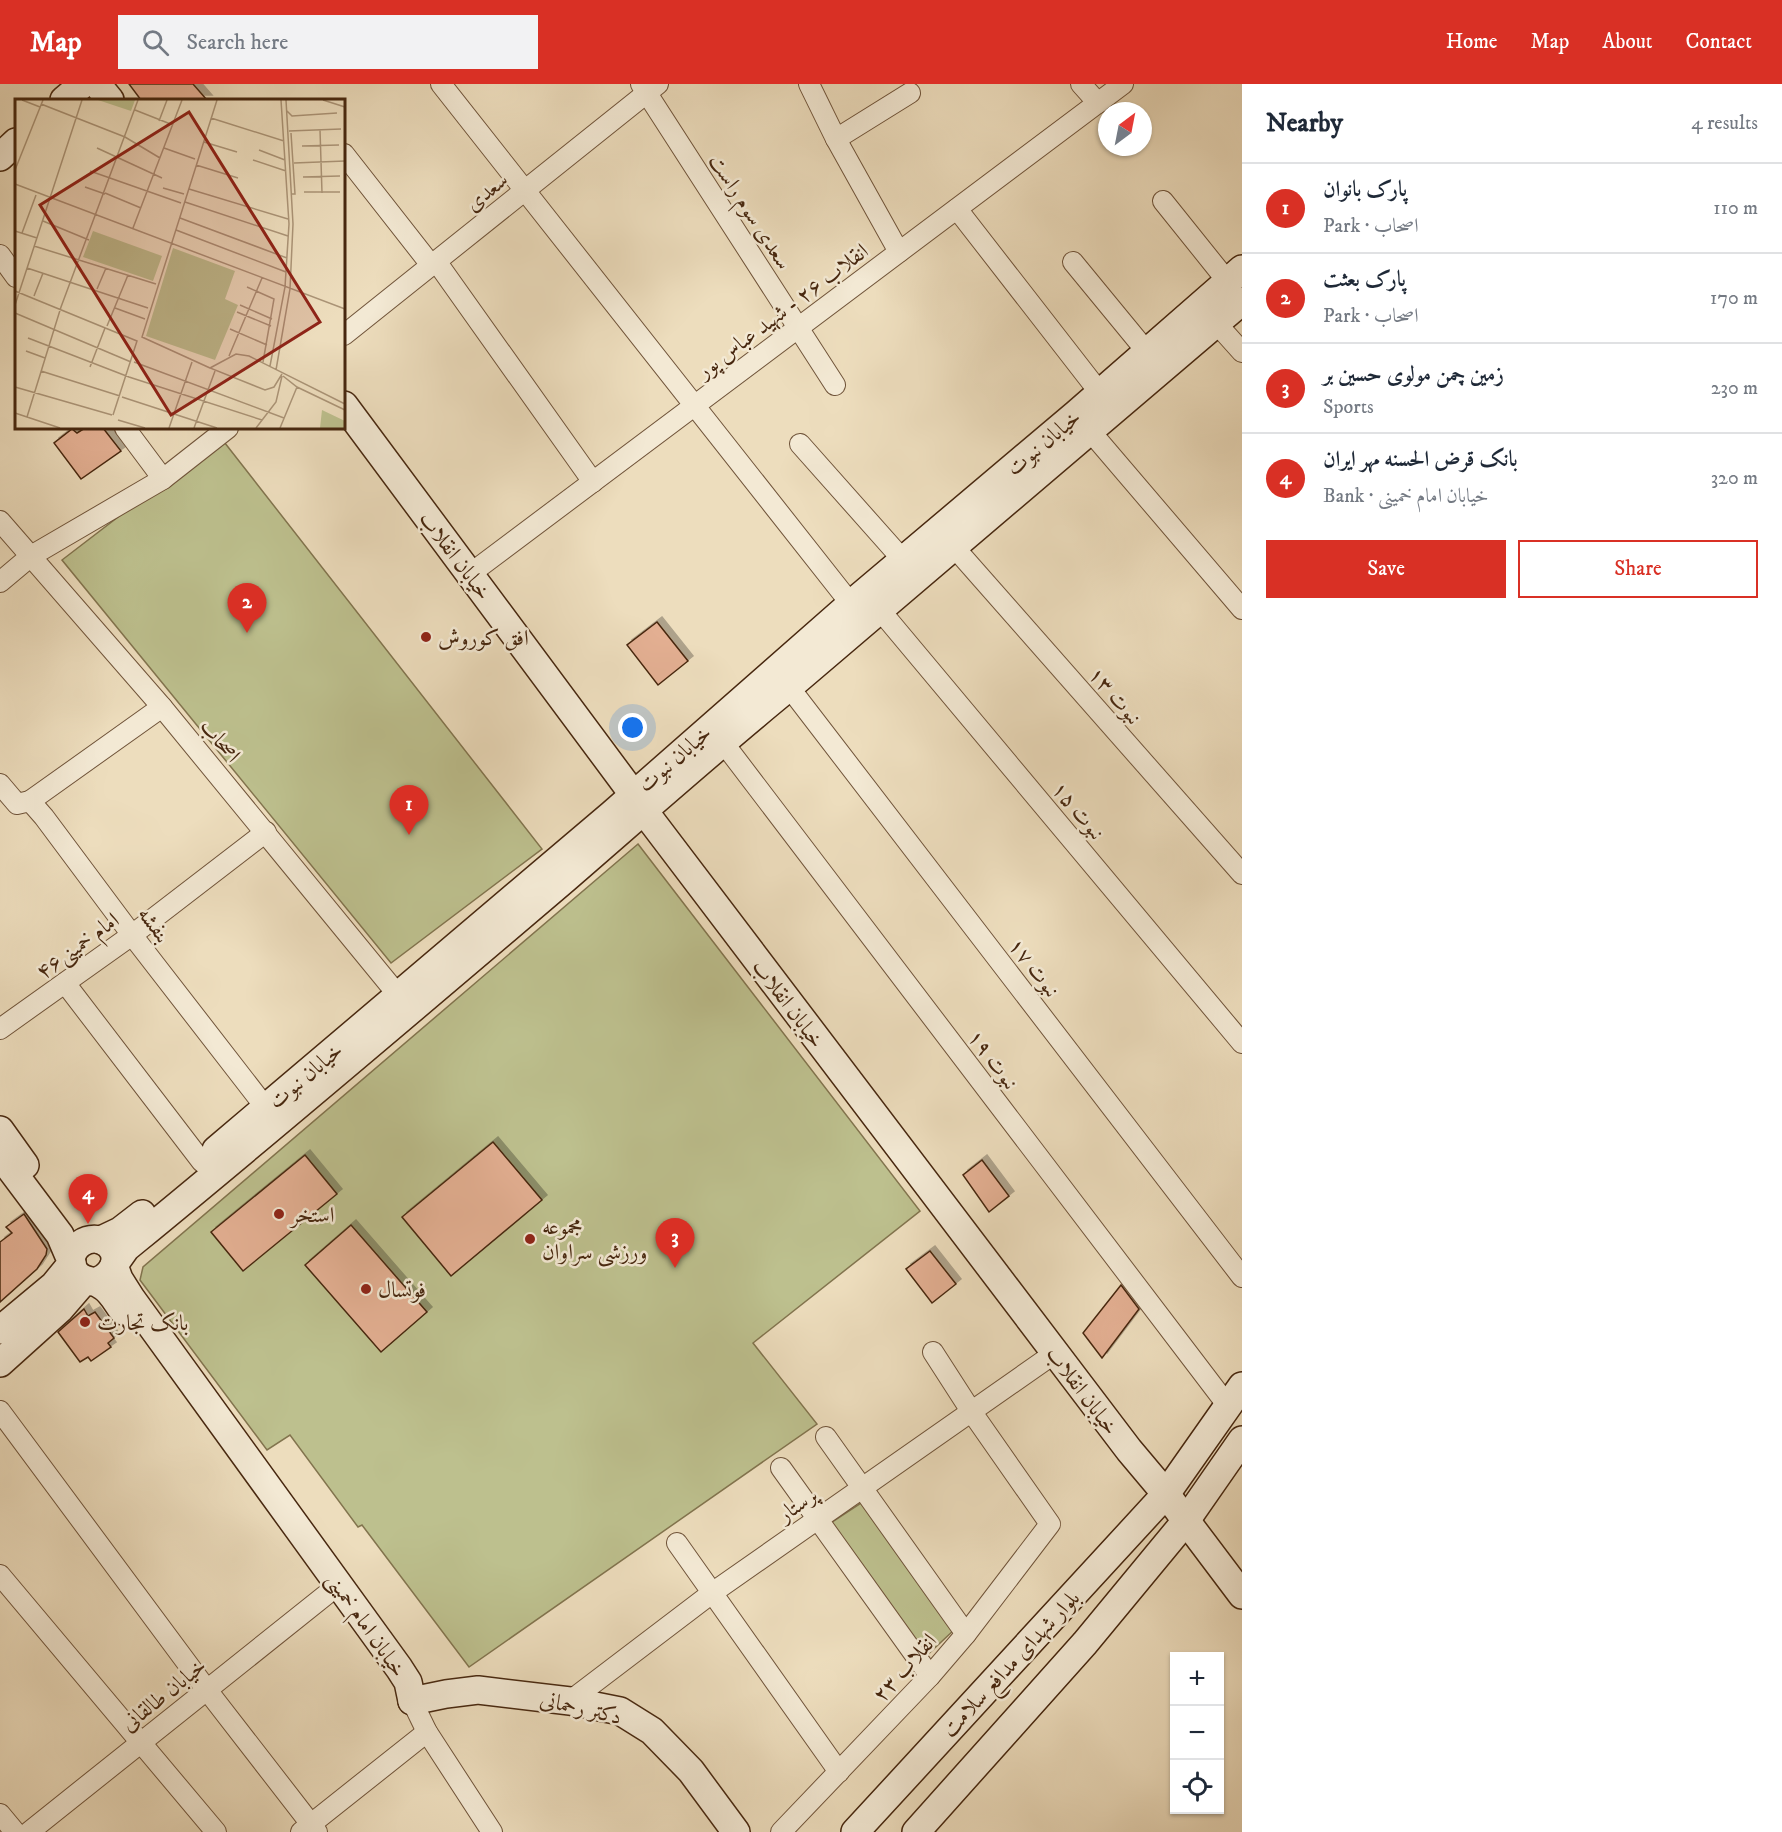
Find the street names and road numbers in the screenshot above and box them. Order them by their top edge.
street label: سعدی سوم راست [698,149,797,278]
street label: سعدی [460,167,514,218]
street label: انقلاب ۲۶ - شهید عباس پور [690,238,875,387]
street label: خیابان نبوت [1001,404,1087,482]
street label: خیابان انقلاب [413,506,497,606]
street label: نبوت ۱۳ [1082,661,1147,731]
street label: اصحاب [194,713,246,768]
street label: خیابان نبوت [633,720,717,799]
street label: نبوت ۱۵ [1046,776,1110,846]
street label: بنفشه [132,901,176,948]
street label: امام خمینی۴۶ [31,907,128,989]
street label: نبوت ۱۷ [1002,933,1065,1003]
street label: خیابان انقلاب [746,954,830,1054]
street label: نبوت ۱۹ [962,1025,1024,1095]
street label: خیابان نبوت [263,1037,349,1115]
street label: خیابان انقلاب [1040,1341,1124,1441]
street label: پرستار [771,1481,825,1530]
street label: خیابان امام خمینی [316,1567,412,1685]
street label: بلوار شهدای مدافع سلامت [936,1585,1090,1746]
street label: انقلاب ۲۳ [867,1628,943,1708]
street label: خیابان طالقانی [116,1653,212,1738]
street label: دکتر رحمانی [537,1686,624,1731]

